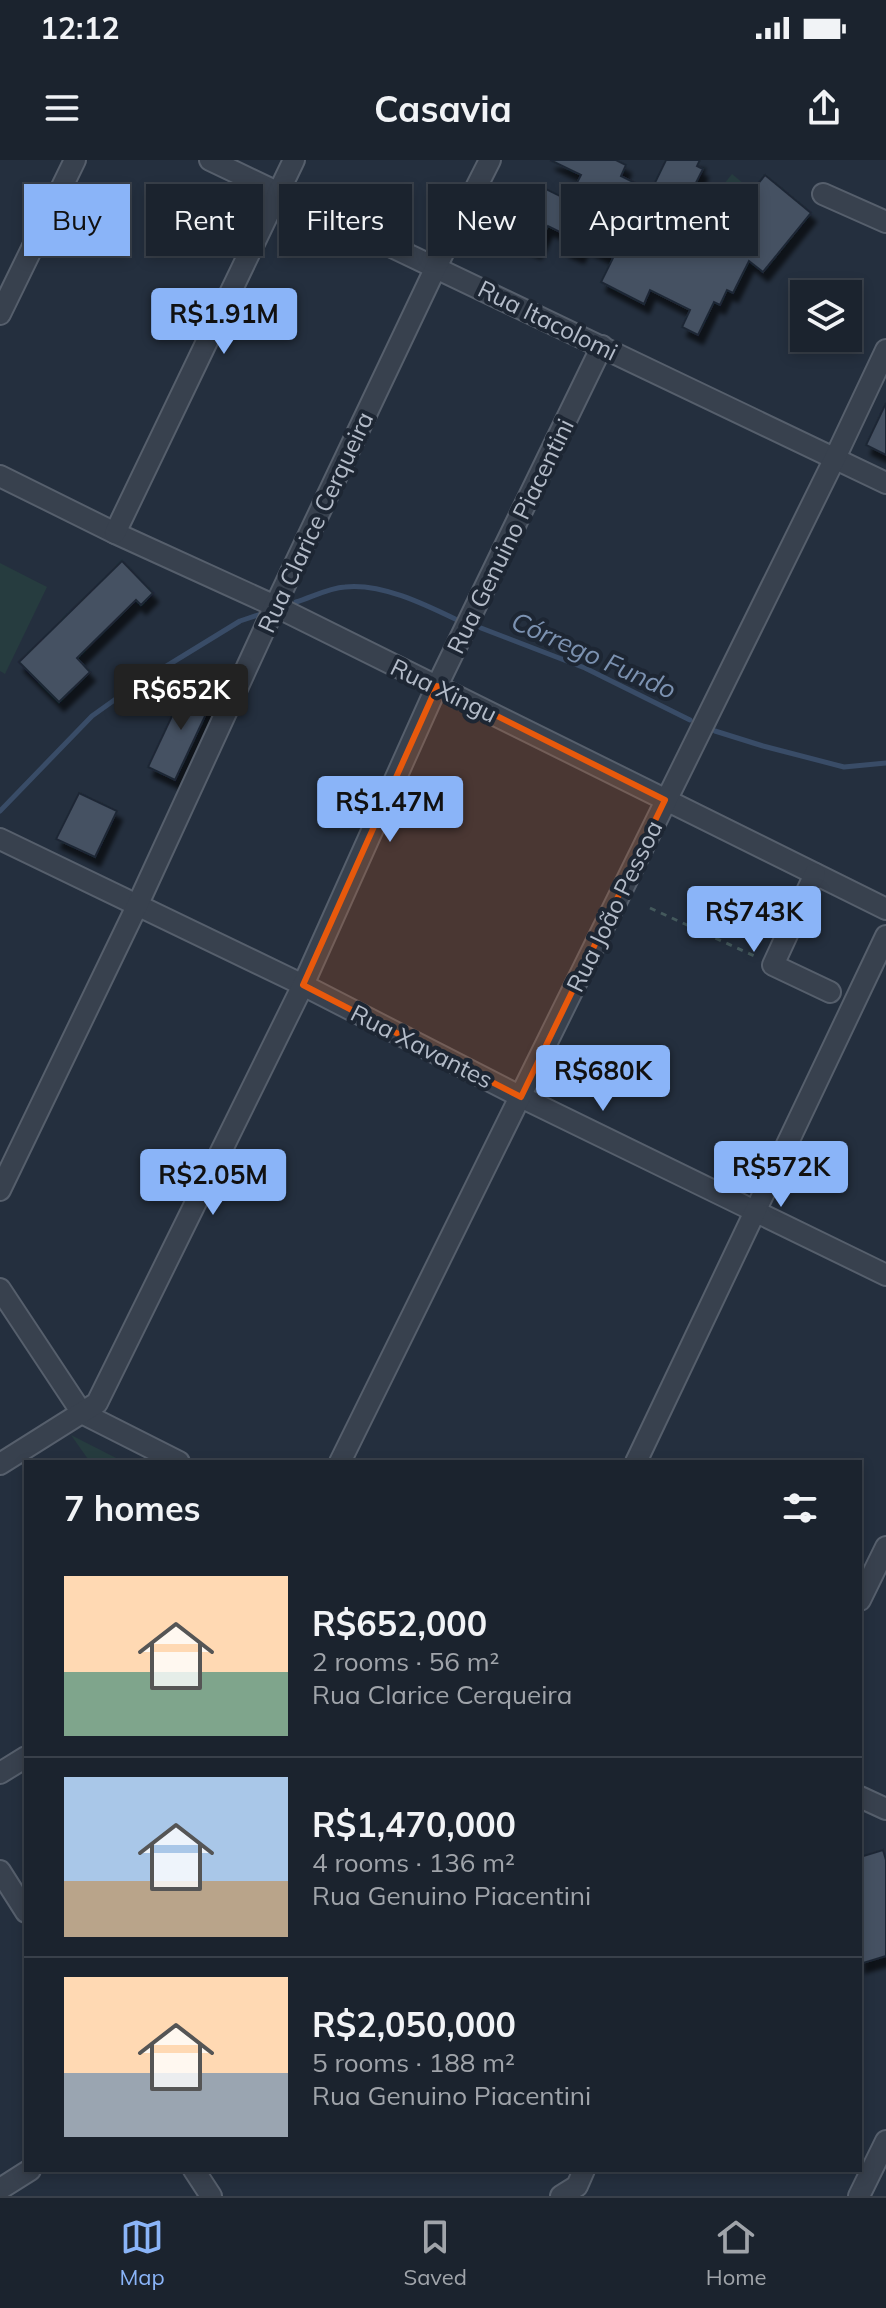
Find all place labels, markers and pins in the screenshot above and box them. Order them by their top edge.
pin: R$1.91M [150,288,298,356]
pin: R$652K [116,664,246,732]
pin: R$1.47M [316,776,464,844]
pin: R$743K [689,886,819,954]
pin: R$680K [538,1045,668,1113]
pin: R$572K [716,1141,846,1209]
pin: R$2.05M [139,1149,287,1217]

